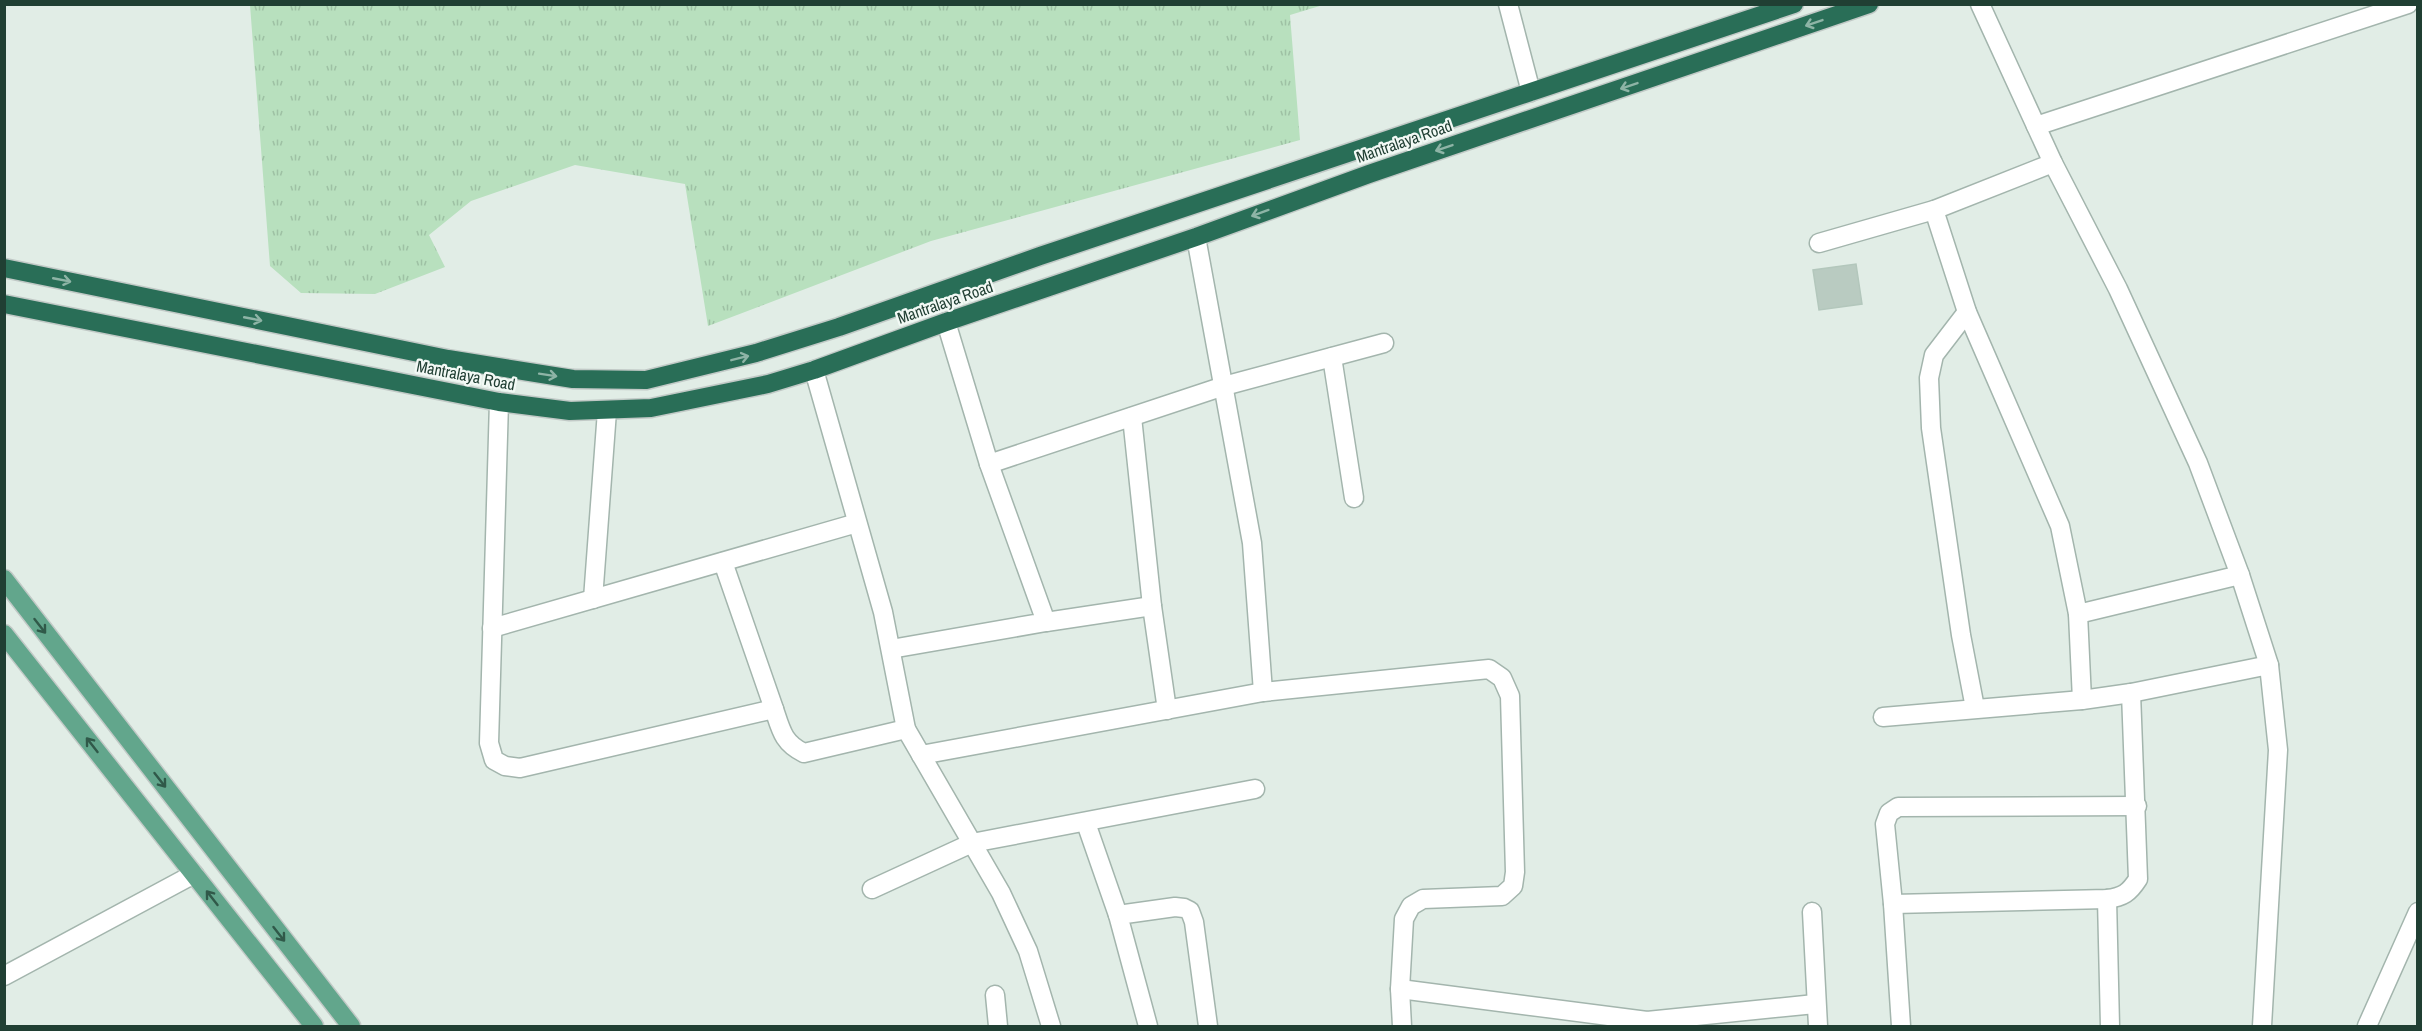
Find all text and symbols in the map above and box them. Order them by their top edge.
one-way arrow [1805,19,1824,30]
one-way arrow [1620,81,1639,92]
street label: Mantralaya Road [1353,114,1455,168]
one-way arrow [1435,144,1454,155]
one-way arrow [1251,209,1270,220]
one-way arrow [52,275,71,286]
street label: Mantralaya Road [894,275,996,329]
one-way arrow [243,314,262,325]
one-way arrow [730,351,749,363]
street label: Mantralaya Road [415,355,517,395]
one-way arrow [537,369,557,380]
one-way arrow [34,617,47,633]
one-way arrow [85,737,98,753]
one-way arrow [154,771,166,787]
one-way arrow [206,891,219,907]
one-way arrow [273,925,286,941]

